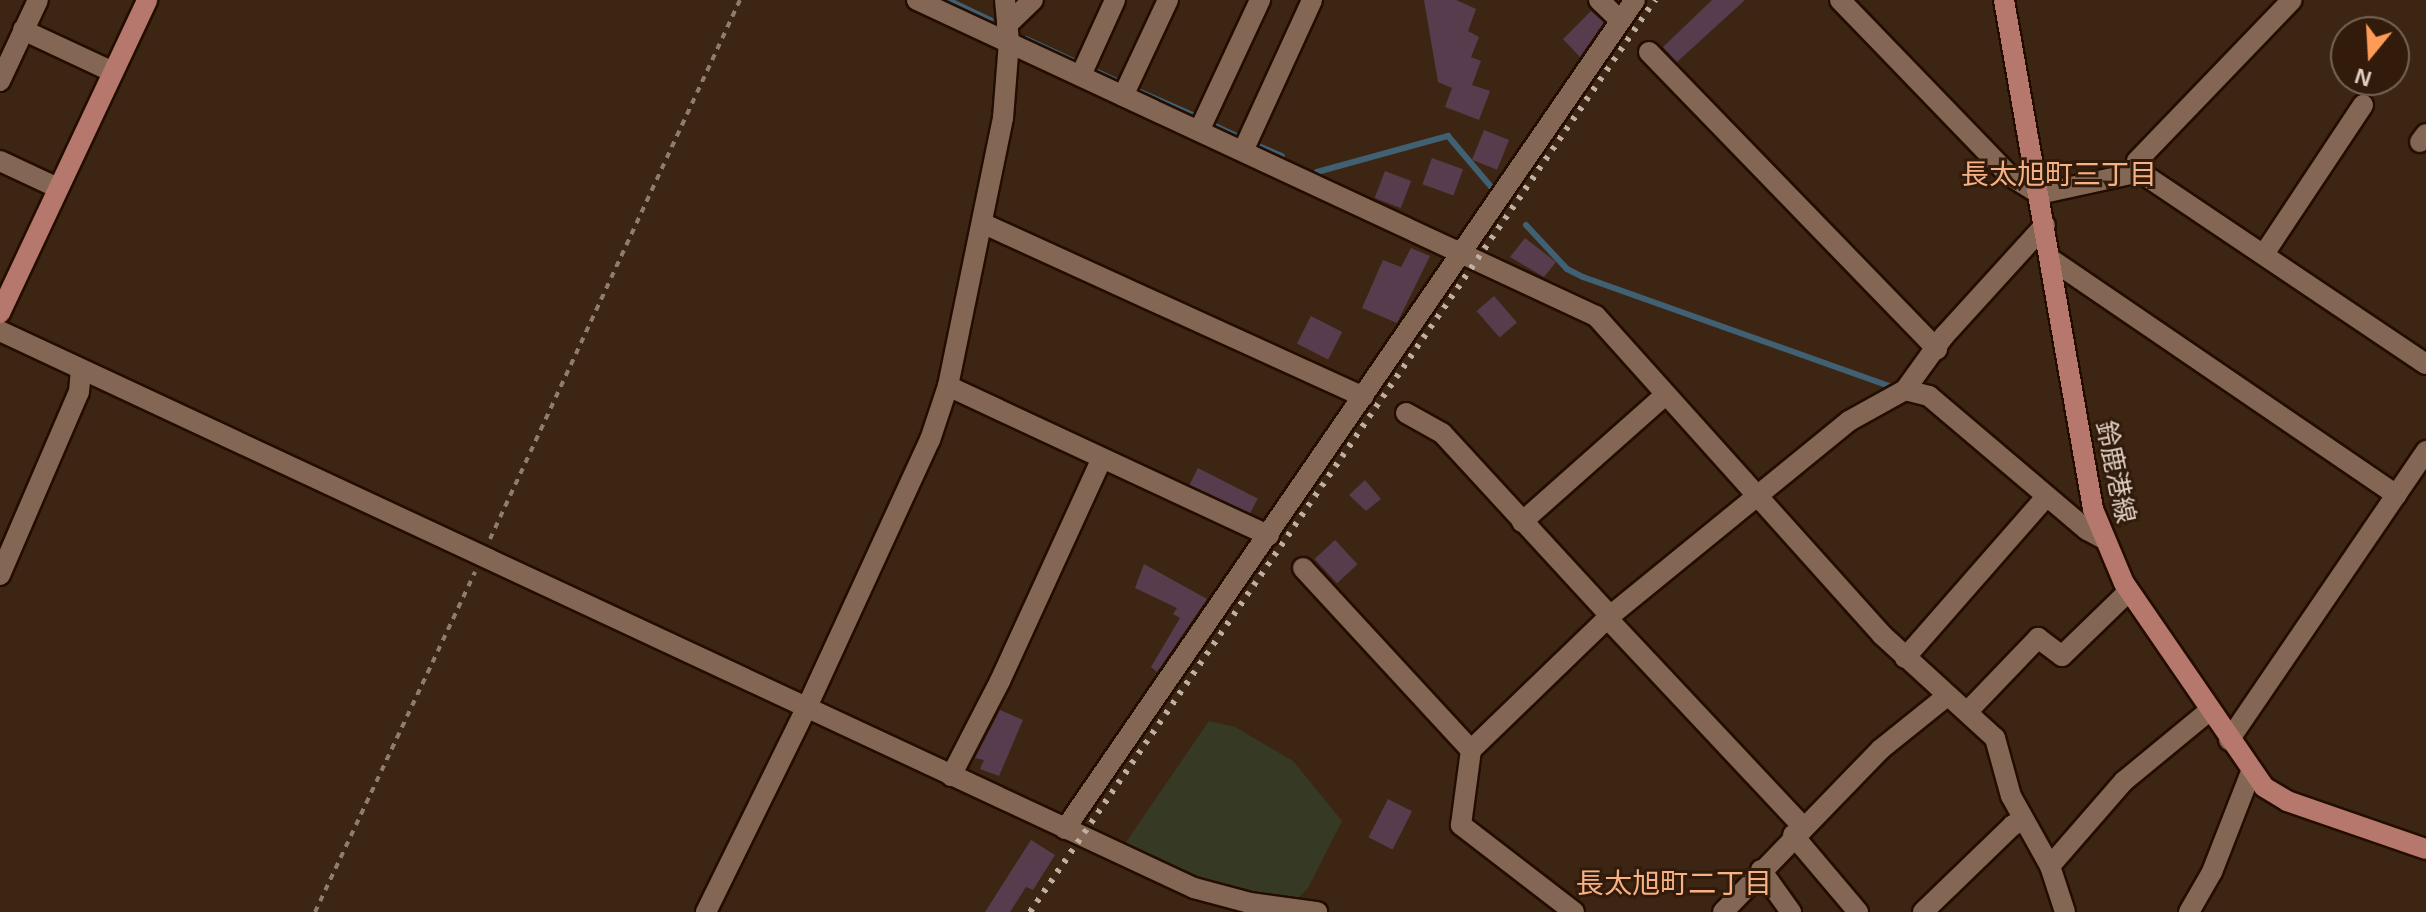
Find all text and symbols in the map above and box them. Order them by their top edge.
north arrow [2330,16,2410,96]
text: N [2352,63,2374,92]
district label: 長太旭町三丁目 [1961,158,2157,192]
street label: 鈴鹿港線 [2089,418,2141,526]
district label: 長太旭町二丁目 [1576,867,1772,901]

